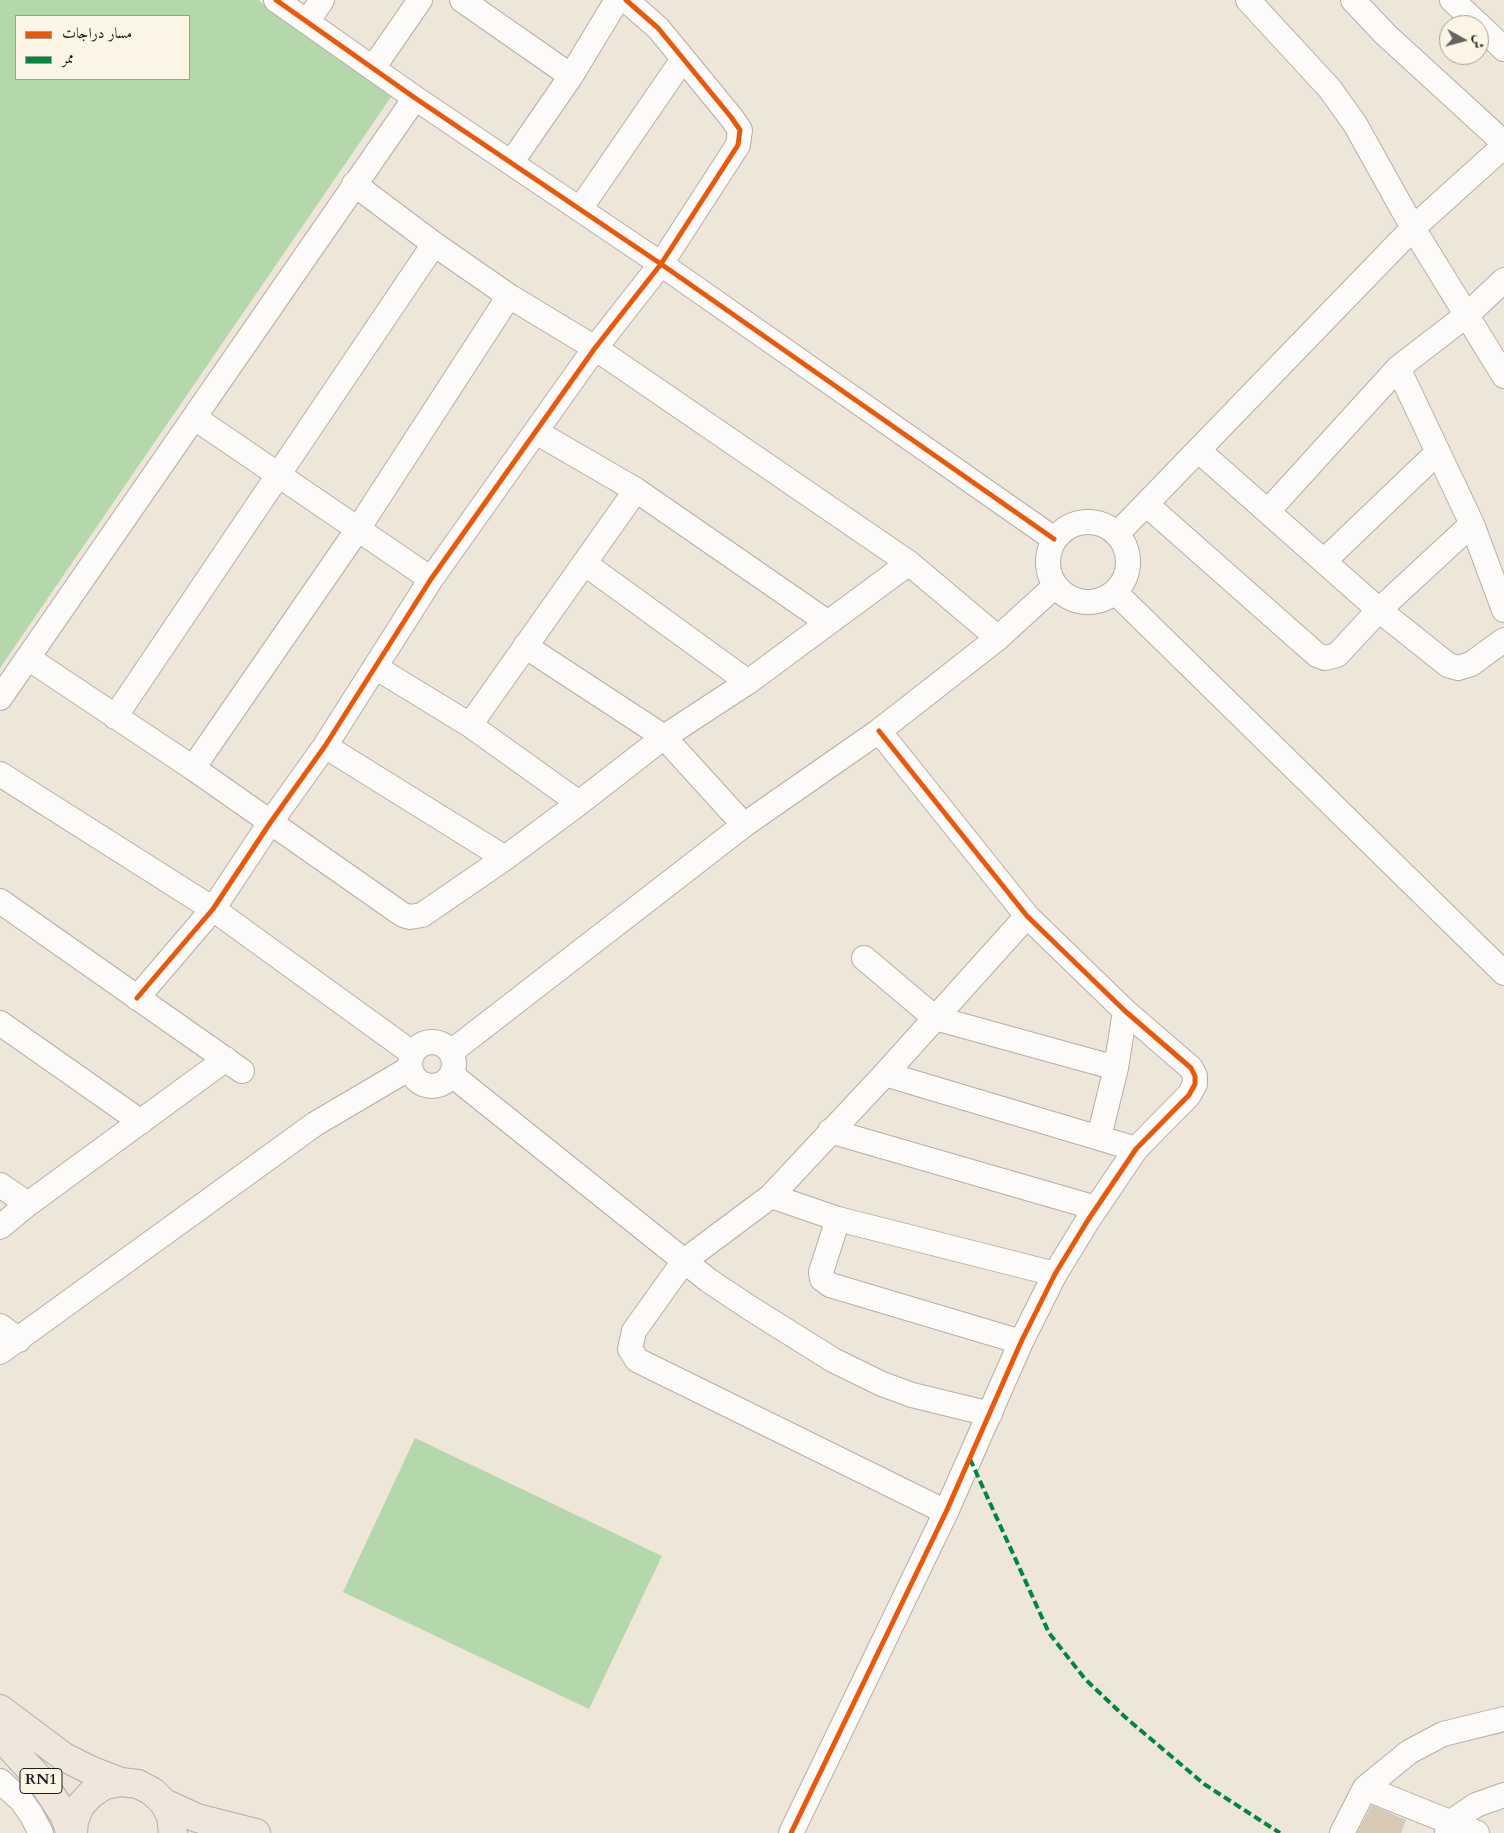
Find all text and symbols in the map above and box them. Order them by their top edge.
legend [15,15,190,80]
north arrow [1439,15,1489,65]
text: مسار دراجات [62,23,132,43]
text: ش [1468,34,1489,50]
text: ممر [62,48,74,68]
road number: RN1 [20,1768,62,1794]

